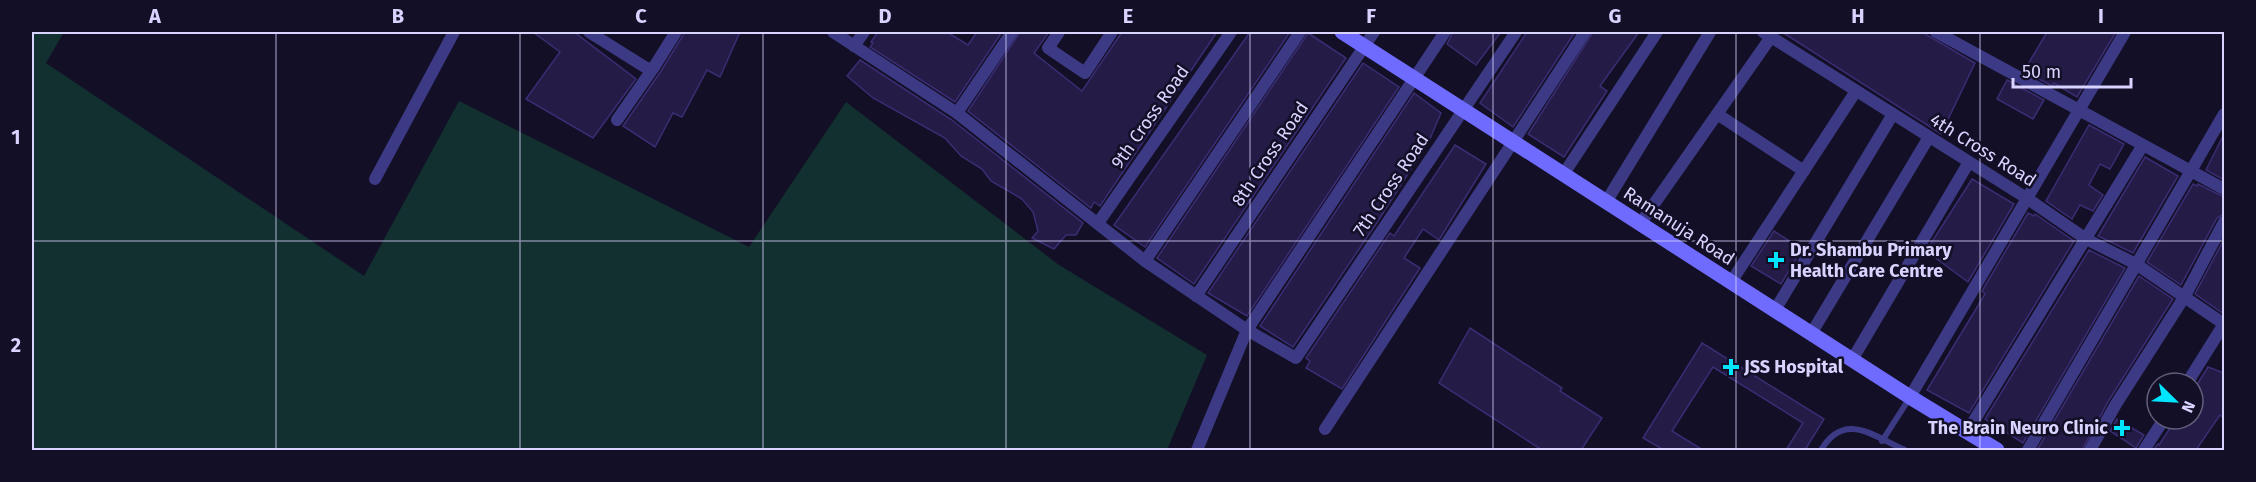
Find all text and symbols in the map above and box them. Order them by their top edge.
text: A [148,4,162,28]
text: B [392,4,404,28]
text: C [635,4,647,28]
text: D [878,4,892,28]
text: E [1123,4,1133,28]
text: F [1366,4,1376,28]
text: G [1609,4,1621,28]
text: H [1851,4,1865,28]
text: I [2098,4,2104,28]
scale bar [2013,51,2132,89]
street label: 9th Cross Road [1106,61,1194,173]
text: 50 m [2022,61,2061,83]
street label: 8th Cross Road [1227,98,1313,210]
street label: 4th Cross Road [1926,109,2040,191]
text: 1 [11,125,21,149]
street label: 7th Cross Road [1348,129,1434,241]
street label: Ramanuja Road [1619,182,1739,270]
place label: Dr. Shambu Primary Health Care Centre [1790,239,1952,282]
marker: Dr. Shambu Primary Health Care Centre [1767,251,1785,269]
text: 2 [11,333,21,357]
place label: JSS Hospital [1743,356,1844,378]
marker: JSS Hospital [1722,358,1740,376]
north arrow [2145,371,2205,431]
text: N [2177,398,2199,416]
place label: The Brain Neuro Clinic [1928,417,2108,439]
marker: The Brain Neuro Clinic [2113,419,2131,437]

